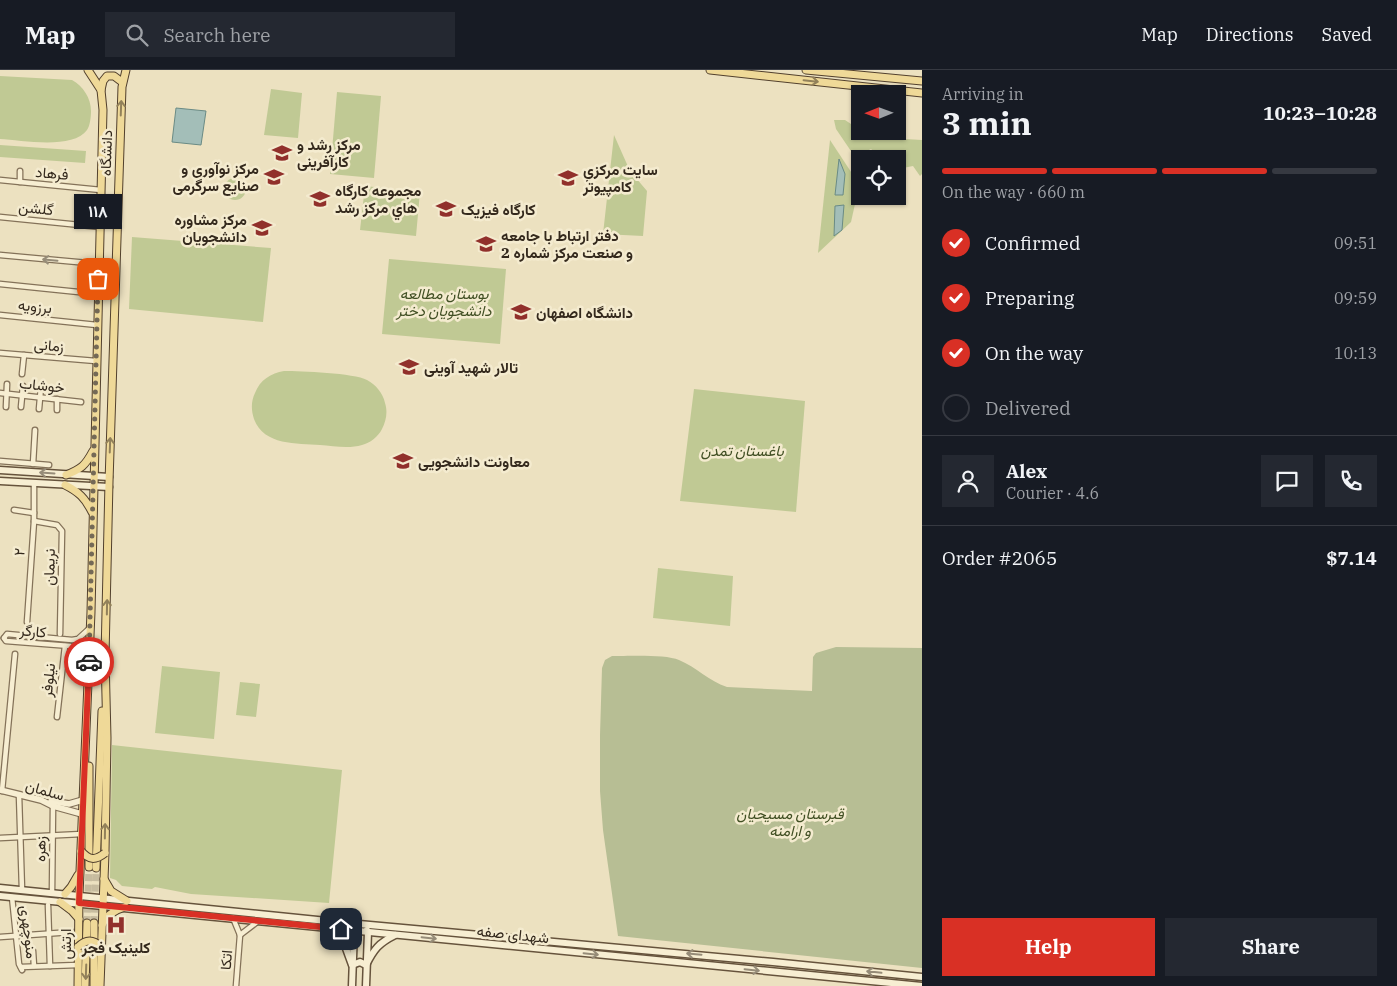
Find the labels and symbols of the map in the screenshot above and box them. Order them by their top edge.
one-way arrow [803,76,819,86]
north arrow [851,85,906,140]
one-way arrow [117,100,126,116]
street label: دانشگاه [96,130,116,176]
place label: مرکز رشد و کارآفرینی [297,135,361,171]
school or university icon: مرکز رشد و کارآفرینی [271,142,293,164]
place label: مرکز نوآوری و صنایع سرگرمی [172,159,259,196]
place label: سايت مرکزي کامپيوتر [582,160,658,197]
street label: فرهاد [35,162,69,184]
school or university icon: مرکز نوآوری و صنایع سرگرمی [263,166,285,188]
school or university icon: سايت مرکزي کامپيوتر [557,167,579,189]
place label: مجموعه کارگاه هاي مرکز رشد [335,181,421,221]
school or university icon: مجموعه کارگاه هاي مرکز رشد [309,188,331,210]
callout: ۱۱۸ [74,194,122,229]
street label: گلشن [18,197,55,220]
school or university icon: کارگاه فیزیک [435,198,457,220]
place label: کارگاه فیزیک [461,200,536,219]
place label: مرکز مشاوره دانشجویان [175,210,247,246]
school or university icon: مرکز مشاوره دانشجویان [251,217,273,239]
place label: دفتر ارتباط با جامعه و صنعت مرکز شماره 2 [501,226,633,262]
school or university icon: دفتر ارتباط با جامعه و صنعت مرکز شماره 2 [475,233,497,255]
one-way arrow [43,255,59,264]
pin [77,258,119,300]
park label: بوستان مطالعه دانشجویان دختر [396,284,492,320]
street label: برزویه [17,295,53,317]
school or university icon: دانشگاه اصفهان [510,301,532,323]
place label: دانشگاه اصفهان [536,303,633,322]
street label: زمانی [33,334,65,357]
school or university icon: تالار شهید آوینی [398,356,420,378]
place label: تالار شهید آوینی [424,358,518,377]
street label: خوشاب [18,373,66,397]
one-way arrow [106,437,115,453]
park label: باغستان تمدن [700,441,784,460]
school or university icon: معاونت دانشجویی [392,450,414,472]
place label: معاونت دانشجویی [418,452,530,471]
one-way arrow [39,469,55,478]
street label: ۲ [9,547,29,557]
street label: نریمان [39,548,59,586]
one-way arrow [102,600,111,616]
street label: کارگر [18,620,48,642]
courier [64,637,114,687]
street label: نیلوفر [37,662,59,699]
street label: سلمان [24,775,67,805]
park label: قبرستان مسیحیان و ارامنه [736,804,845,840]
one-way arrow [100,823,110,840]
street label: زهره [30,836,50,862]
street label: منوچهری [15,904,42,960]
pin [320,908,362,950]
hospital icon: کلینیک فجر [105,914,127,936]
street label: شهدای صفه [476,921,550,948]
street label: ارتش [56,929,76,959]
one-way arrow [421,933,437,943]
place label: کلینیک فجر [81,938,150,957]
street label: اتکا [216,949,236,971]
one-way arrow [582,949,598,959]
one-way arrow [687,949,703,959]
one-way arrow [81,964,90,980]
one-way arrow [744,965,760,974]
one-way arrow [866,967,882,977]

